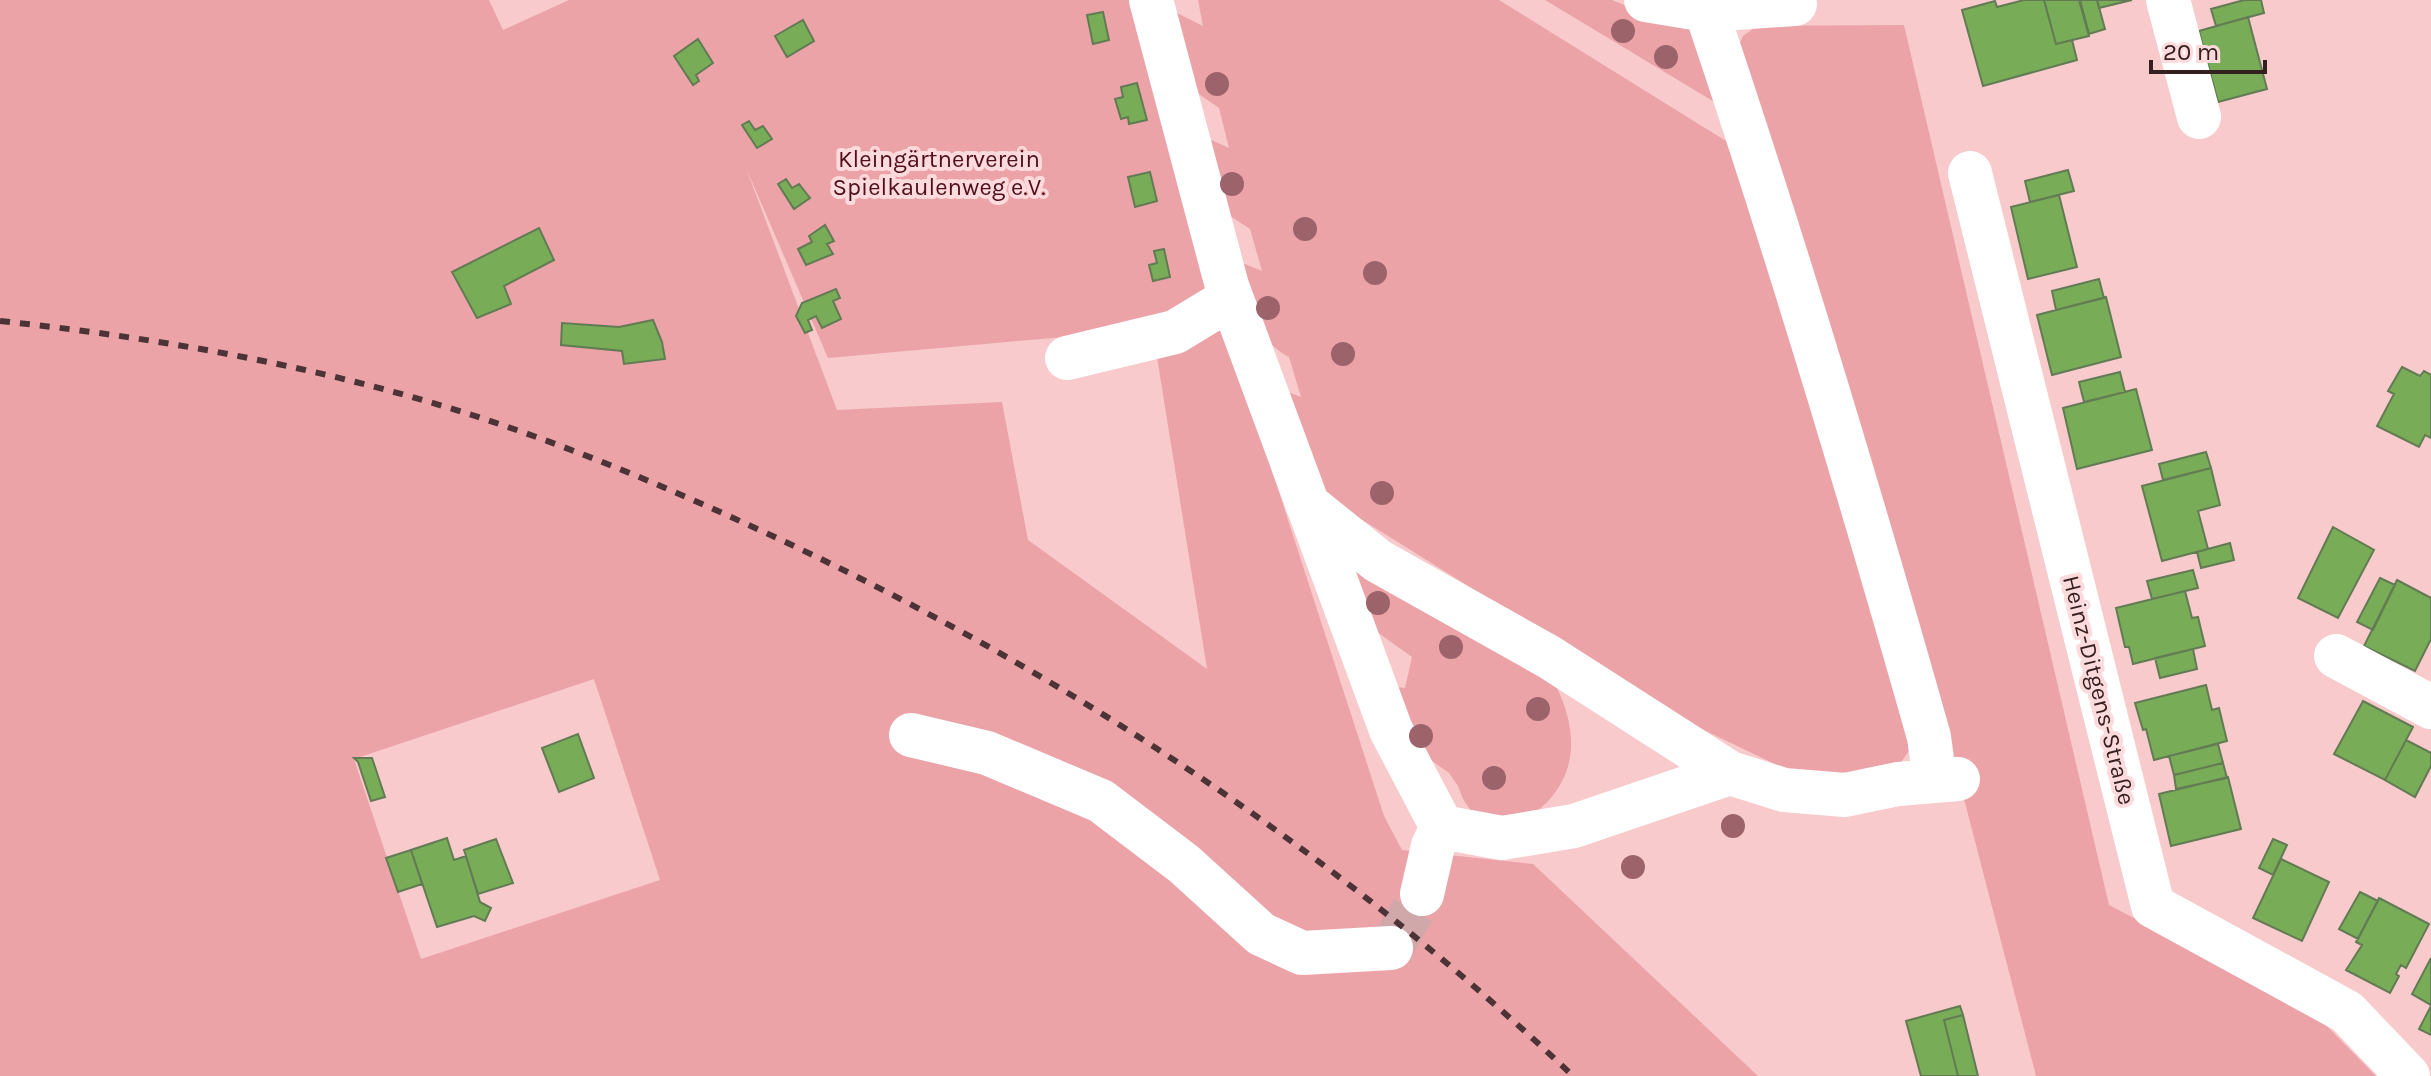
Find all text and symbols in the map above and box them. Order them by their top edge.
scale bar [2151,24,2265,74]
text: 20 m [2163,38,2219,66]
park label: Kleingärtnerverein Spielkaulenweg e.V. [833,145,1045,201]
street label: Heinz-Ditgens-Straße [2057,572,2141,808]

